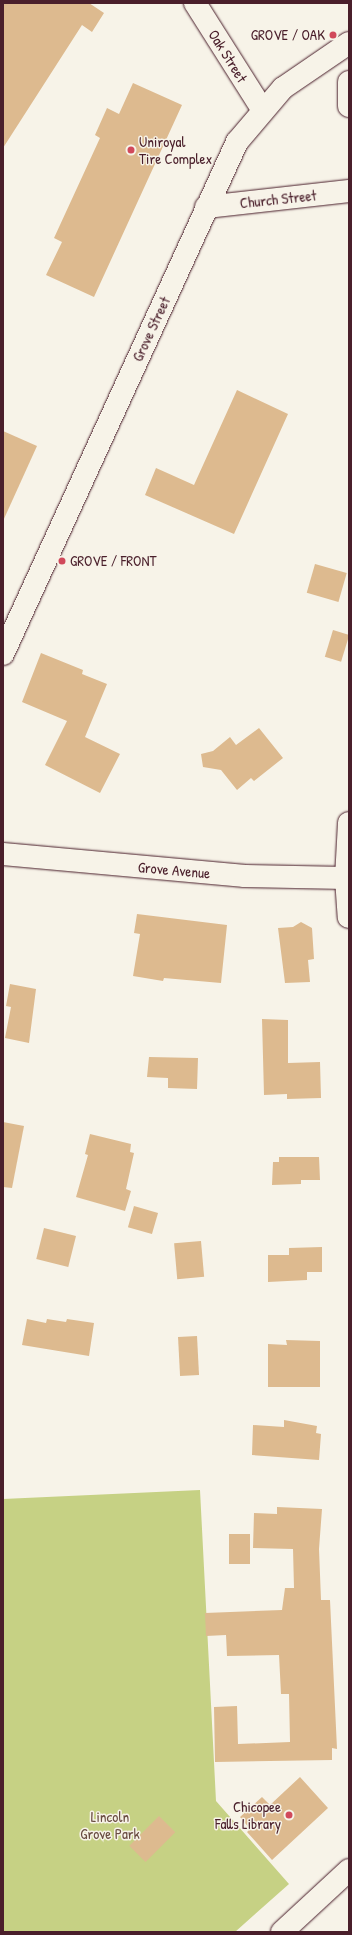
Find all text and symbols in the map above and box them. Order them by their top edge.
street label: Oak Street [205,26,251,86]
place label: GROVE / OAK [251,26,325,44]
marker: GROVE / OAK [328,30,338,40]
place label: Uniroyal Tire Complex [139,132,212,167]
marker: Uniroyal Tire Complex [126,145,136,155]
street label: Church Street [239,186,317,212]
street label: Grove Street [128,294,174,364]
place label: GROVE / FRONT [70,552,156,570]
marker: GROVE / FRONT [57,556,67,566]
street label: Grove Avenue [137,858,211,882]
place label: Chicopee Falls Library [215,1797,281,1832]
park label: Lincoln Grove Park [80,1807,140,1842]
marker: Chicopee Falls Library [284,1810,294,1820]

